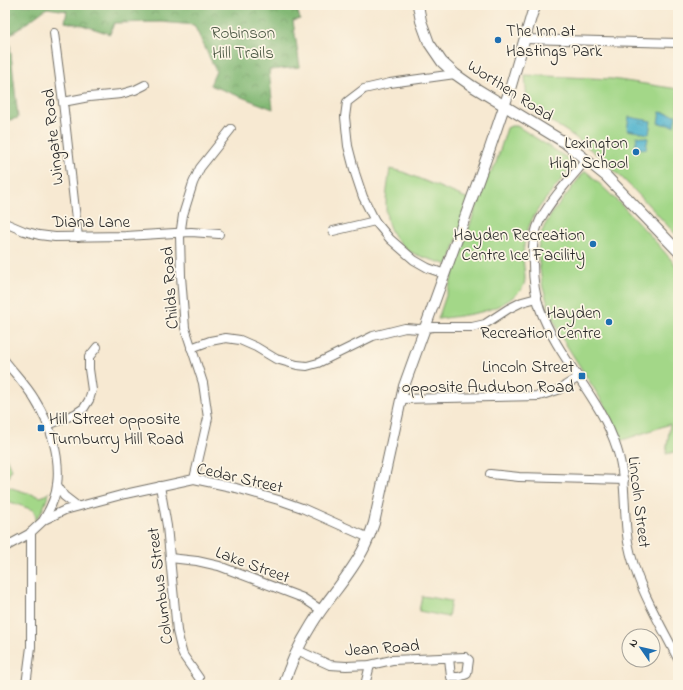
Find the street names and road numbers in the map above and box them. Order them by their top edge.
street label: Worthen Road [462,54,559,129]
street label: Wingate Road [36,87,73,186]
street label: Diana Lane [51,210,130,235]
street label: Childs Road [155,245,186,330]
street label: Lincoln Street [621,455,657,550]
street label: Cedar Street [194,456,286,501]
street label: Columbus Street [141,526,180,646]
street label: Lake Street [212,540,294,591]
street label: Jean Road [344,633,421,664]

